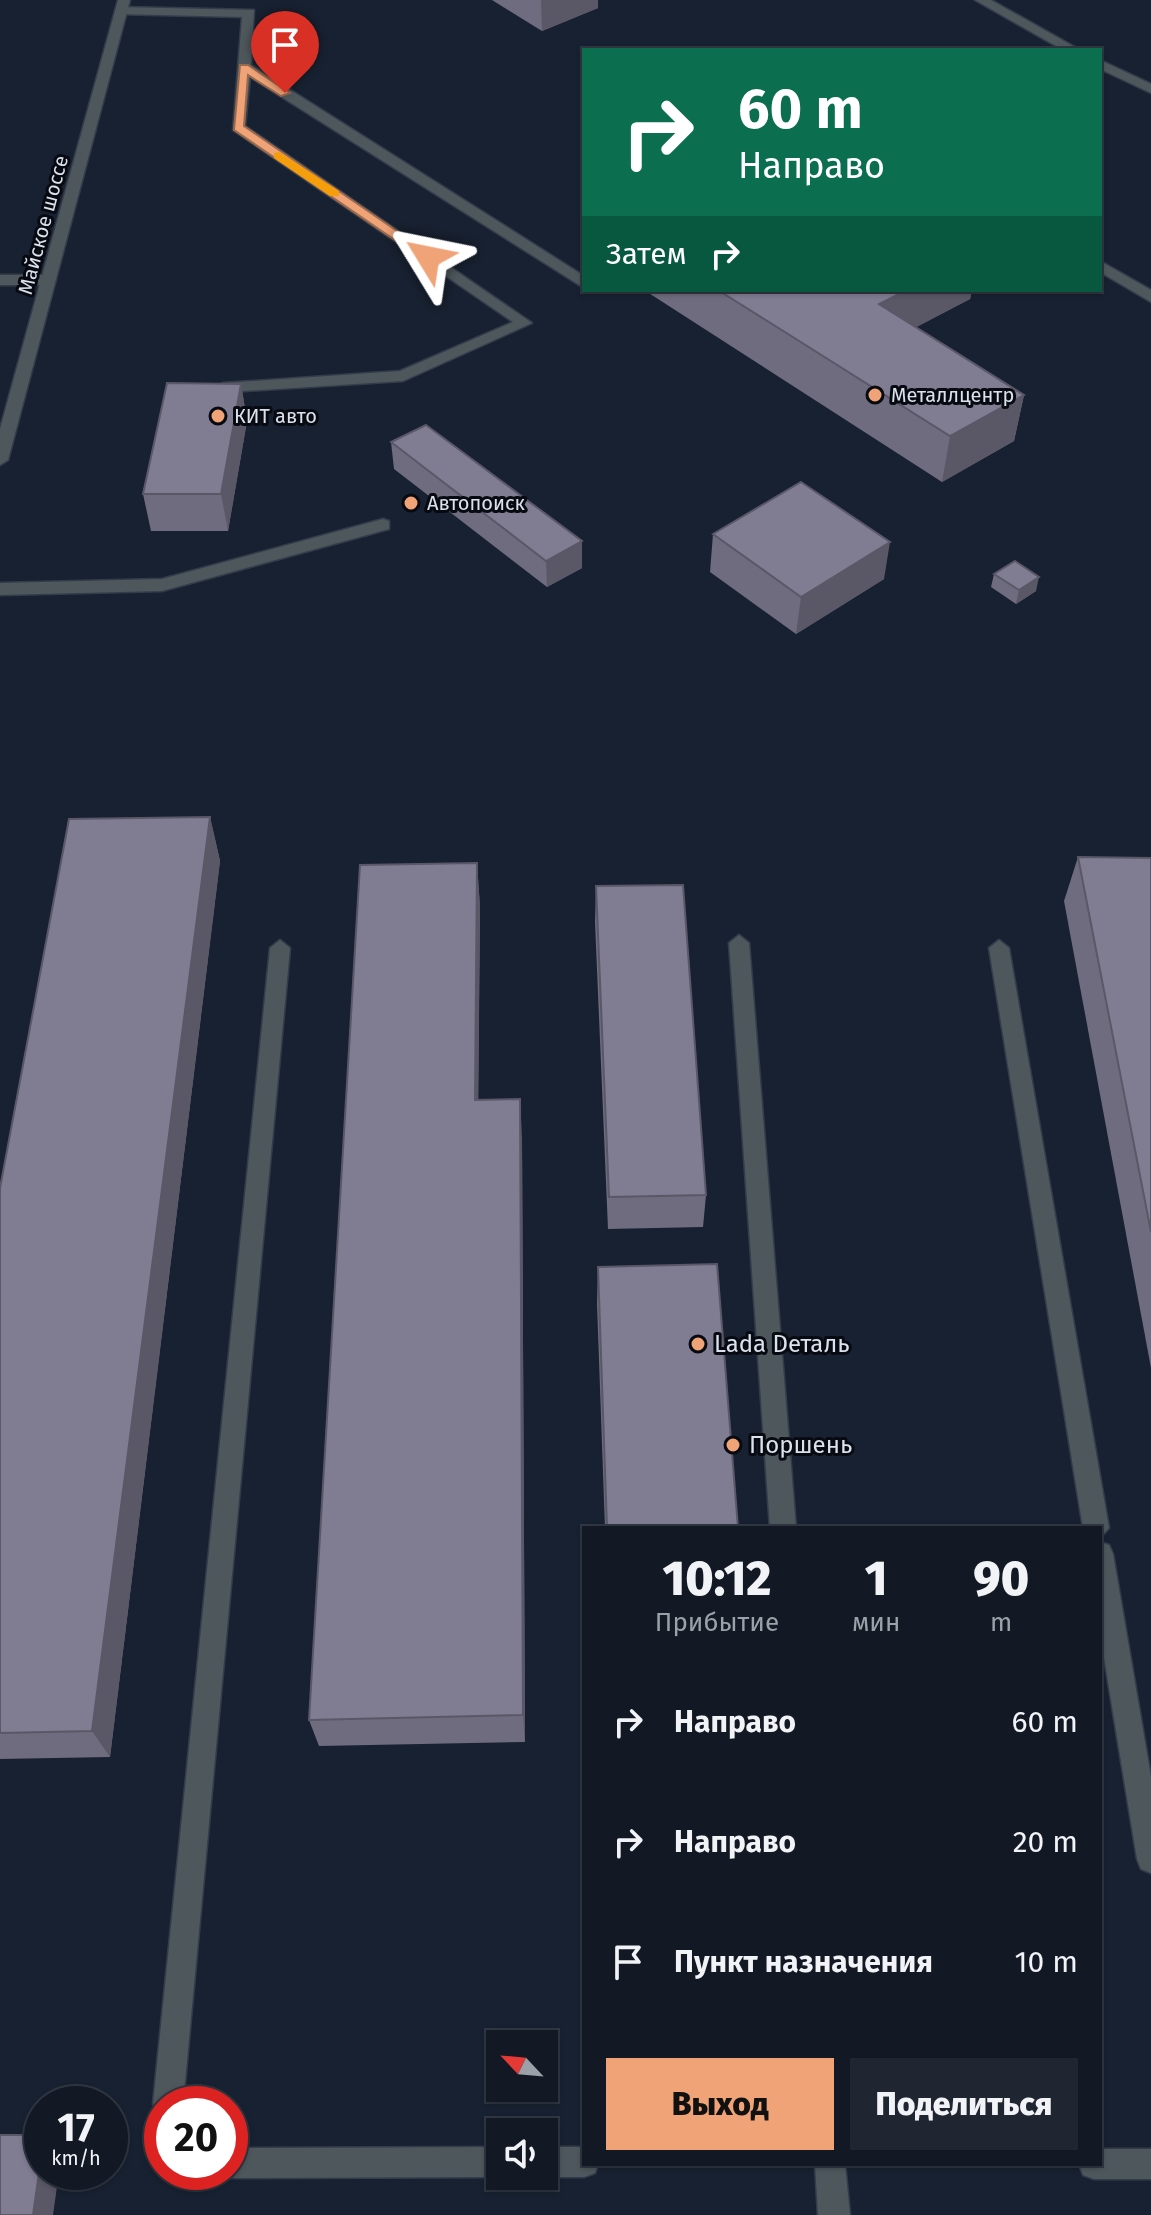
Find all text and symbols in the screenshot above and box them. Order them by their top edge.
pin [251,11,319,93]
icon: arrive [263,23,307,67]
text: 60 m [738,76,863,143]
icon: right [606,80,710,184]
text: Направо [738,144,885,188]
street label: Майское шоссе [13,153,73,297]
position arrow [386,215,470,299]
icon: right [703,232,747,276]
text: Затем [606,236,687,272]
place label: Металлцентр [891,383,1014,407]
marker: Металлцентр [866,386,884,404]
place label: КИТ авто [234,404,317,428]
marker: КИТ авто [209,407,227,425]
place label: Автопоиск [427,491,526,515]
marker: Автопоиск [402,494,420,512]
place label: Lada Dеталь [714,1330,850,1358]
marker: Lada Dеталь [689,1335,707,1353]
place label: Поршень [749,1431,852,1459]
marker: Поршень [724,1436,742,1454]
text: 10:12 [662,1550,771,1608]
text: 1 [865,1550,888,1608]
text: 90 [973,1550,1029,1608]
text: Прибытие [655,1607,779,1638]
text: мин [852,1607,900,1638]
text: m [990,1607,1012,1638]
icon: right [606,1700,650,1744]
text: Направо [674,1704,796,1740]
text: 60 m [1012,1704,1078,1740]
icon: right [606,1820,650,1864]
text: Направо [674,1824,796,1860]
text: 20 m [1013,1824,1078,1860]
icon: arrive [606,1940,650,1984]
text: Пункт назначения [674,1944,933,1980]
text: 10 m [1015,1944,1078,1980]
north arrow [486,2030,558,2102]
map controls [486,2030,558,2190]
button: Выход [606,2058,834,2150]
button: Поделиться [850,2058,1078,2150]
speed limit sign: 20 [144,2086,248,2190]
text: 17 [57,2104,95,2152]
button: sound [486,2118,558,2190]
text: km/h [51,2146,101,2170]

